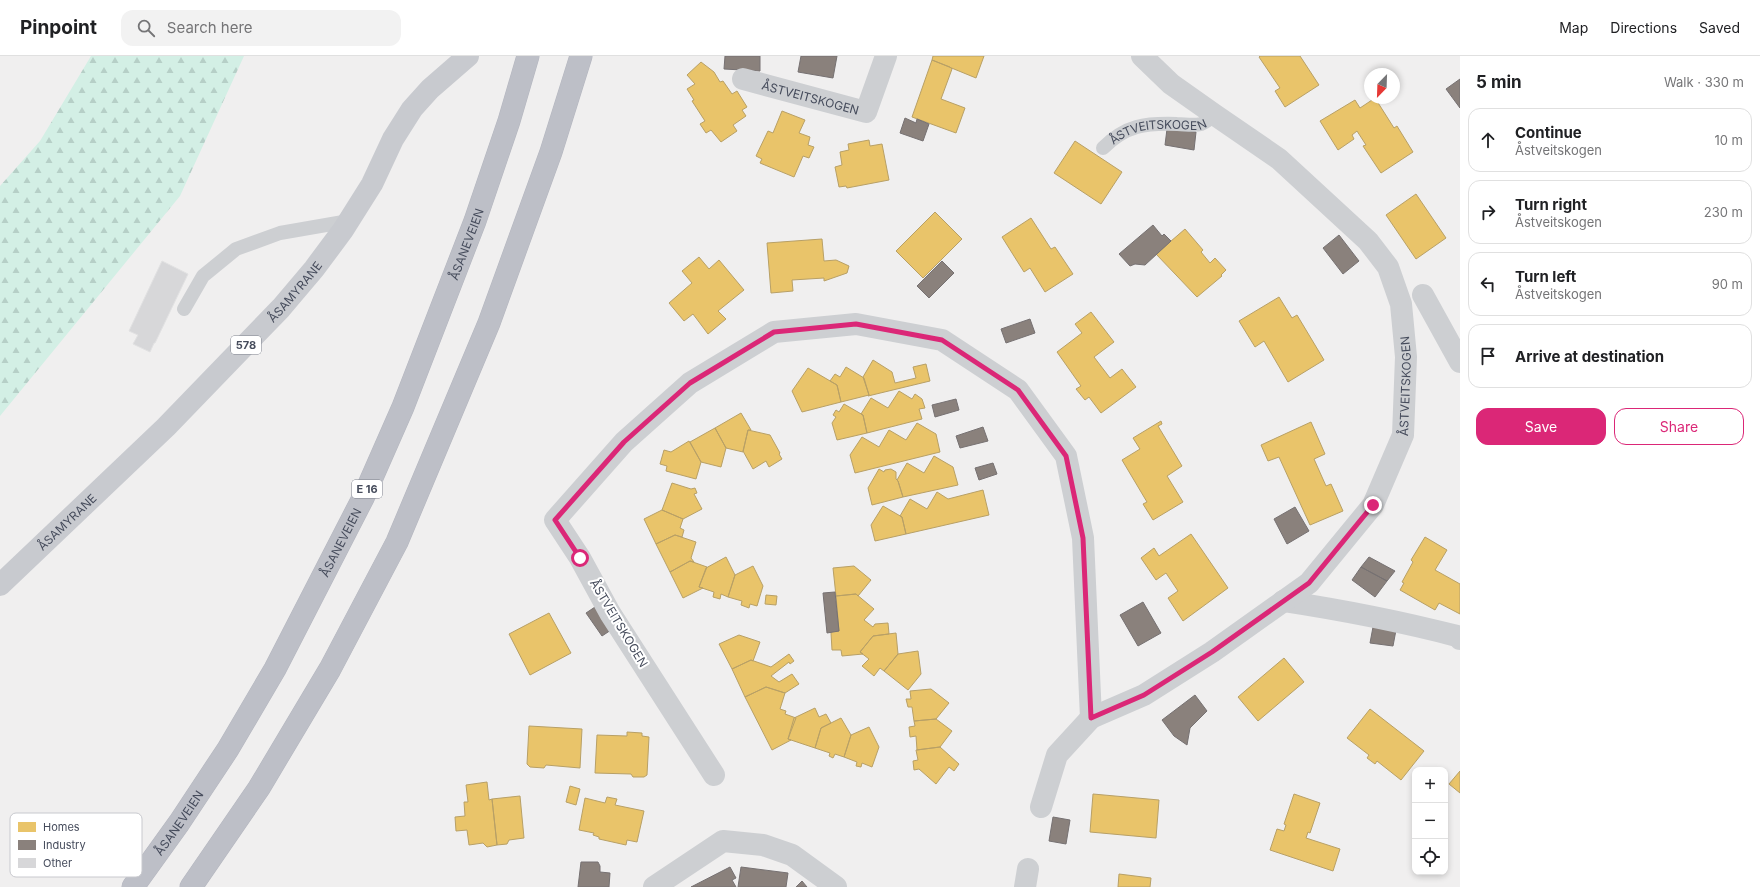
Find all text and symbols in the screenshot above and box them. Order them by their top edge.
search box [121,10,401,46]
text: Pinpoint [20,16,97,39]
icon: search [135,17,157,39]
text: Search here [167,18,253,37]
text: Map [1559,19,1588,36]
text: Directions [1610,19,1677,36]
text: Saved [1699,19,1740,36]
north arrow [1364,68,1400,104]
text: 5 min [1476,72,1522,92]
text: Walk · 330 m [1664,74,1744,90]
street label: ÅSTVEITSKOGEN [760,77,861,117]
street label: ÅSTVEITSKOGEN [1106,115,1209,147]
text: Continue [1515,123,1582,142]
icon: ahead [1477,129,1499,151]
text: 10 m [1714,132,1743,148]
text: Åstveitskogen [1515,142,1602,158]
text: Turn right [1515,195,1587,214]
icon: right [1477,201,1499,223]
text: 230 m [1704,204,1743,220]
street label: ÅSANEVEIEN [446,206,486,282]
text: Åstveitskogen [1515,214,1602,230]
street label: ÅSAMYRANE [264,258,325,325]
text: Turn left [1515,267,1576,286]
icon: left [1477,273,1499,295]
text: 90 m [1712,276,1743,292]
text: Åstveitskogen [1515,286,1602,302]
street label: ÅSTVEITSKOGEN [1395,335,1414,436]
road number: 578 [231,336,261,354]
icon: arrive [1477,345,1499,367]
text: Arrive at destination [1515,347,1664,366]
button: Save [1476,408,1606,445]
button: Share [1614,408,1744,445]
road number: E 16 [352,480,382,498]
street label: ÅSAMYRANE [34,490,99,553]
route end [1364,496,1382,514]
street label: ÅSANEVEIEN [316,505,364,579]
route start [571,549,589,567]
street label: ÅSTVEITSKOGEN [587,576,651,670]
map controls [1412,767,1448,875]
button: + [1412,767,1448,803]
street label: ÅSANEVEIEN [151,787,206,858]
button: − [1412,803,1448,839]
legend [10,813,142,877]
text: Homes [43,820,80,834]
text: Industry [43,838,86,852]
button: locate [1412,839,1448,875]
text: Other [43,856,72,870]

